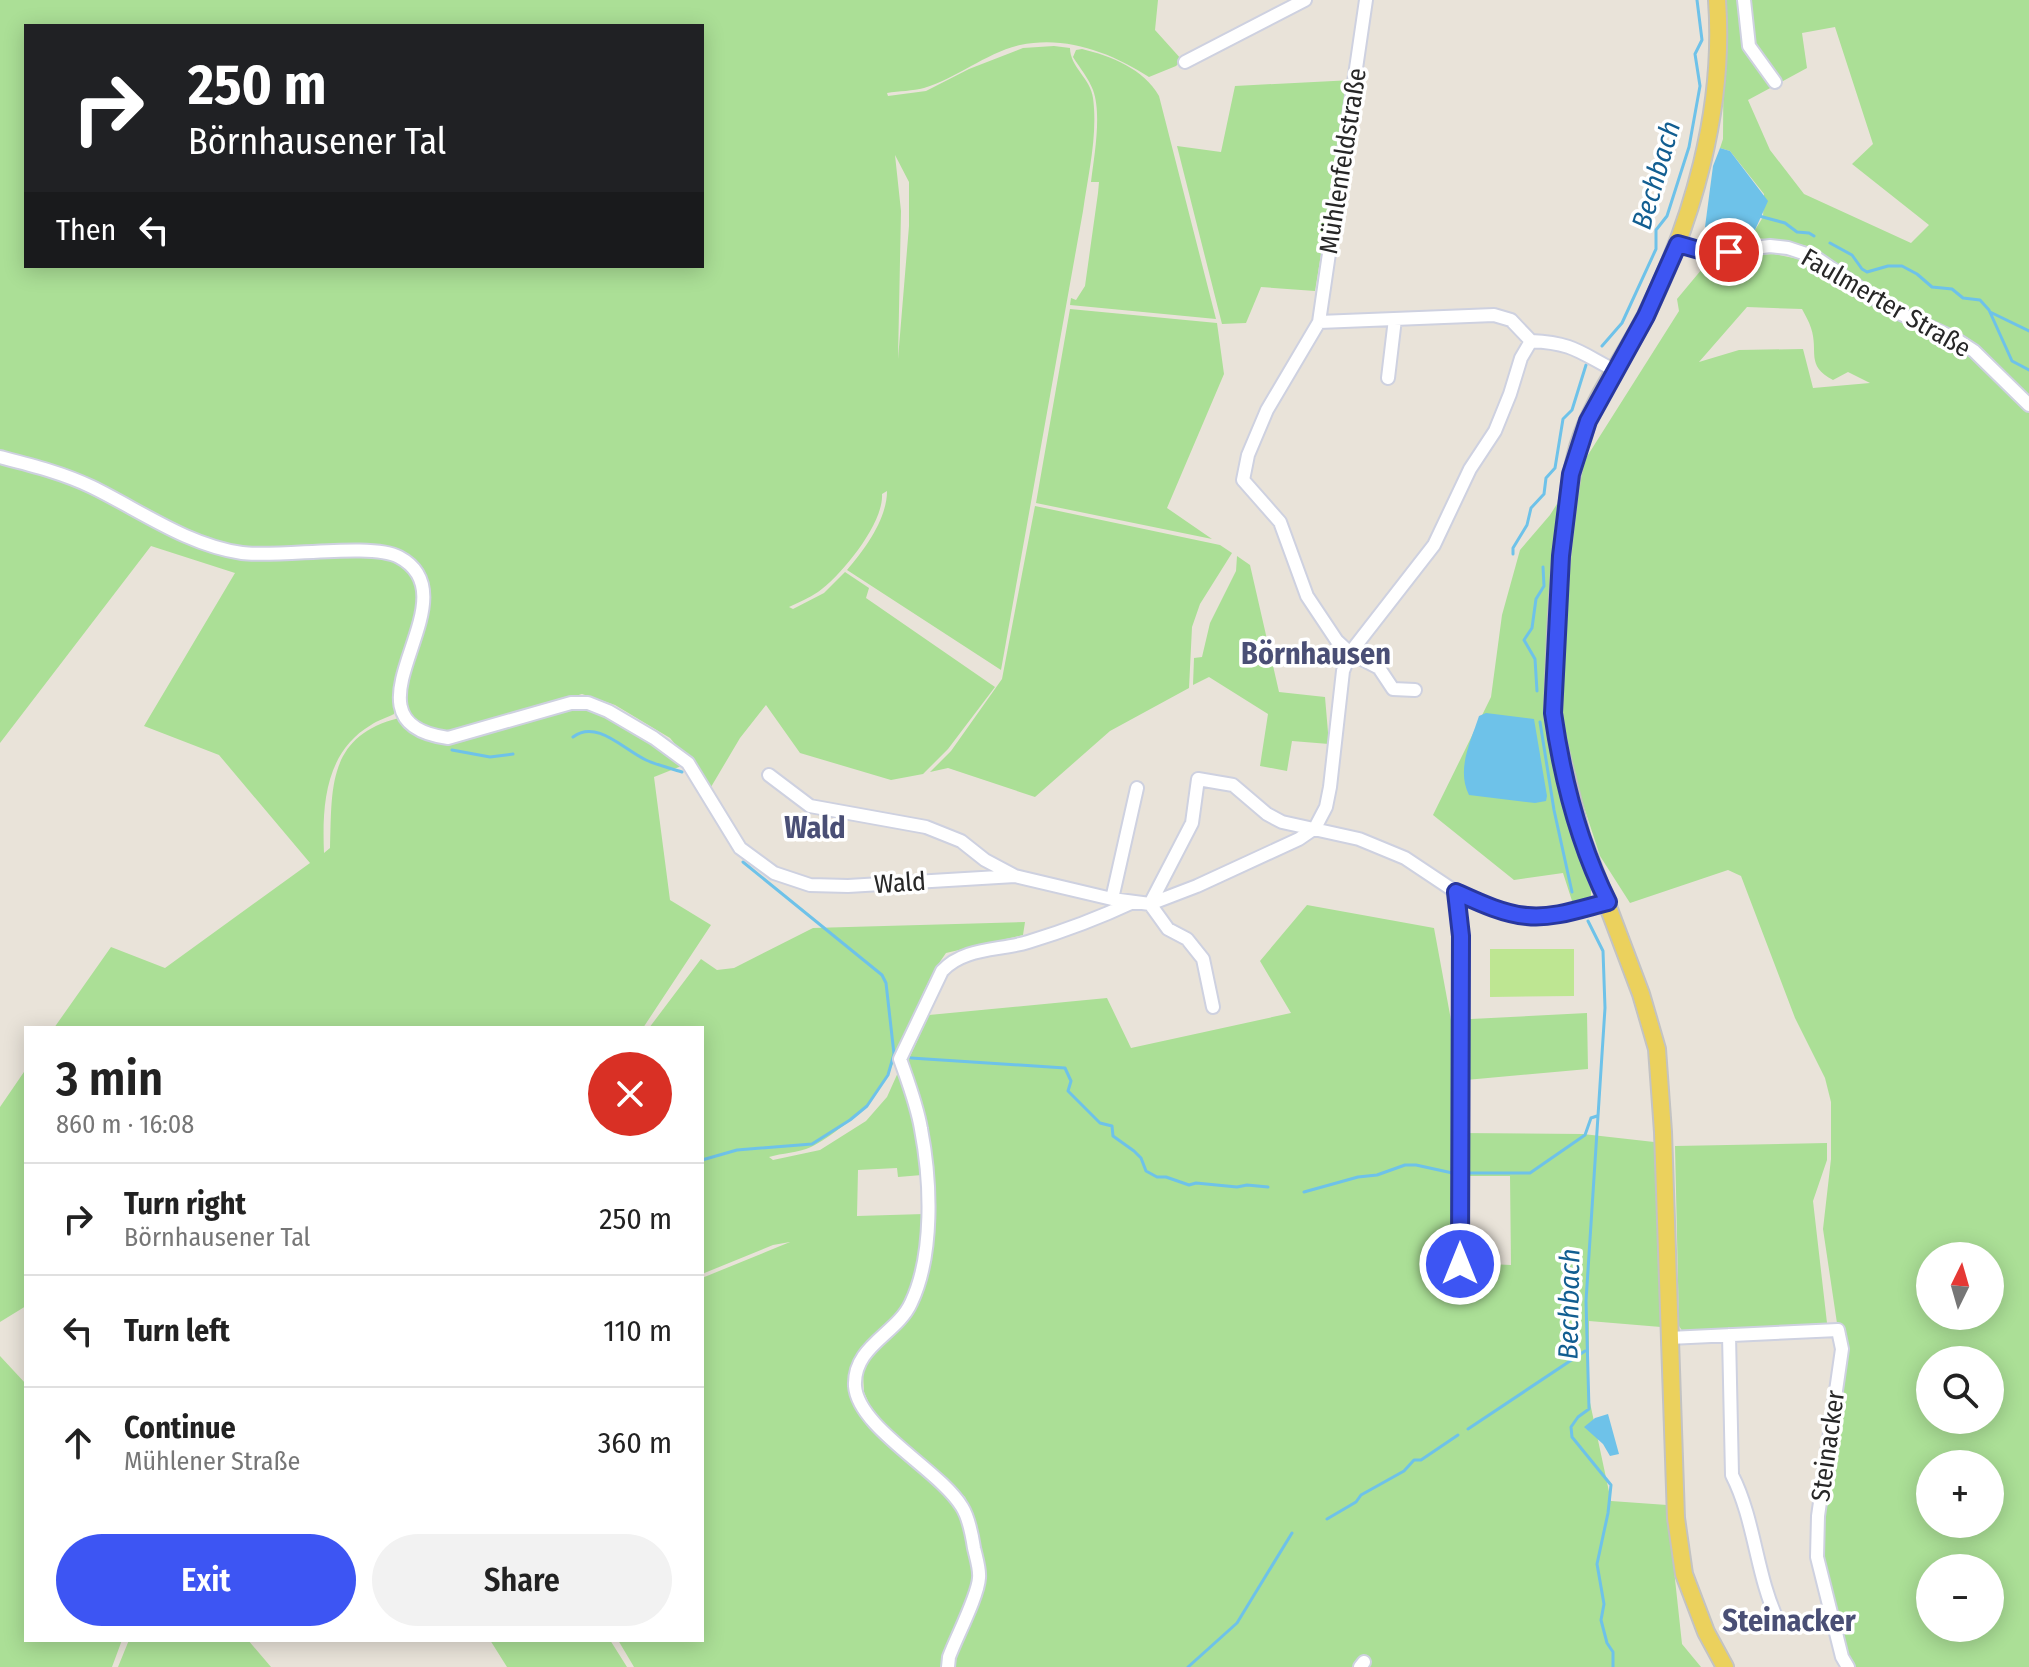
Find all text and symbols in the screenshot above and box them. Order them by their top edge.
text: 250 m [188,52,326,119]
icon: right [56,56,160,160]
street label: Mühlenfeldstraße [1313,66,1373,256]
water label: Bechbach [1625,117,1687,233]
text: Börnhausener Tal [188,120,446,164]
icon: left [132,208,176,252]
text: Then [56,212,116,248]
pin [1695,218,1763,286]
icon: arrive [1707,230,1751,274]
street label: Faulmerter Straße [1796,242,1976,364]
district label: Börnhausen [1241,636,1391,672]
district label: Wald [784,810,846,846]
street label: Wald [873,866,927,900]
text: 3 min [56,1050,163,1108]
button: close [588,1052,672,1136]
text: 860 m · 16:08 [56,1109,194,1140]
text: Turn right [124,1186,246,1222]
icon: right [56,1197,100,1241]
text: 250 m [599,1201,672,1237]
text: Börnhausener Tal [124,1222,310,1253]
position arrow [1418,1222,1502,1306]
north arrow [1916,1242,2004,1330]
map controls [1916,1242,2004,1642]
water label: Bechbach [1552,1248,1586,1360]
icon: left [56,1309,100,1353]
text: Turn left [124,1313,230,1349]
text: 110 m [603,1313,672,1349]
button: search [1916,1346,2004,1434]
street label: Steinacker [1805,1388,1851,1504]
text: Continue [124,1410,236,1446]
icon: ahead [56,1421,100,1465]
text: 360 m [598,1425,672,1461]
text: Mühlener Straße [124,1446,300,1477]
button: + [1916,1450,2004,1538]
button: Exit [56,1534,356,1626]
button: Share [372,1534,672,1626]
button: − [1916,1554,2004,1642]
district label: Steinacker [1722,1603,1857,1639]

